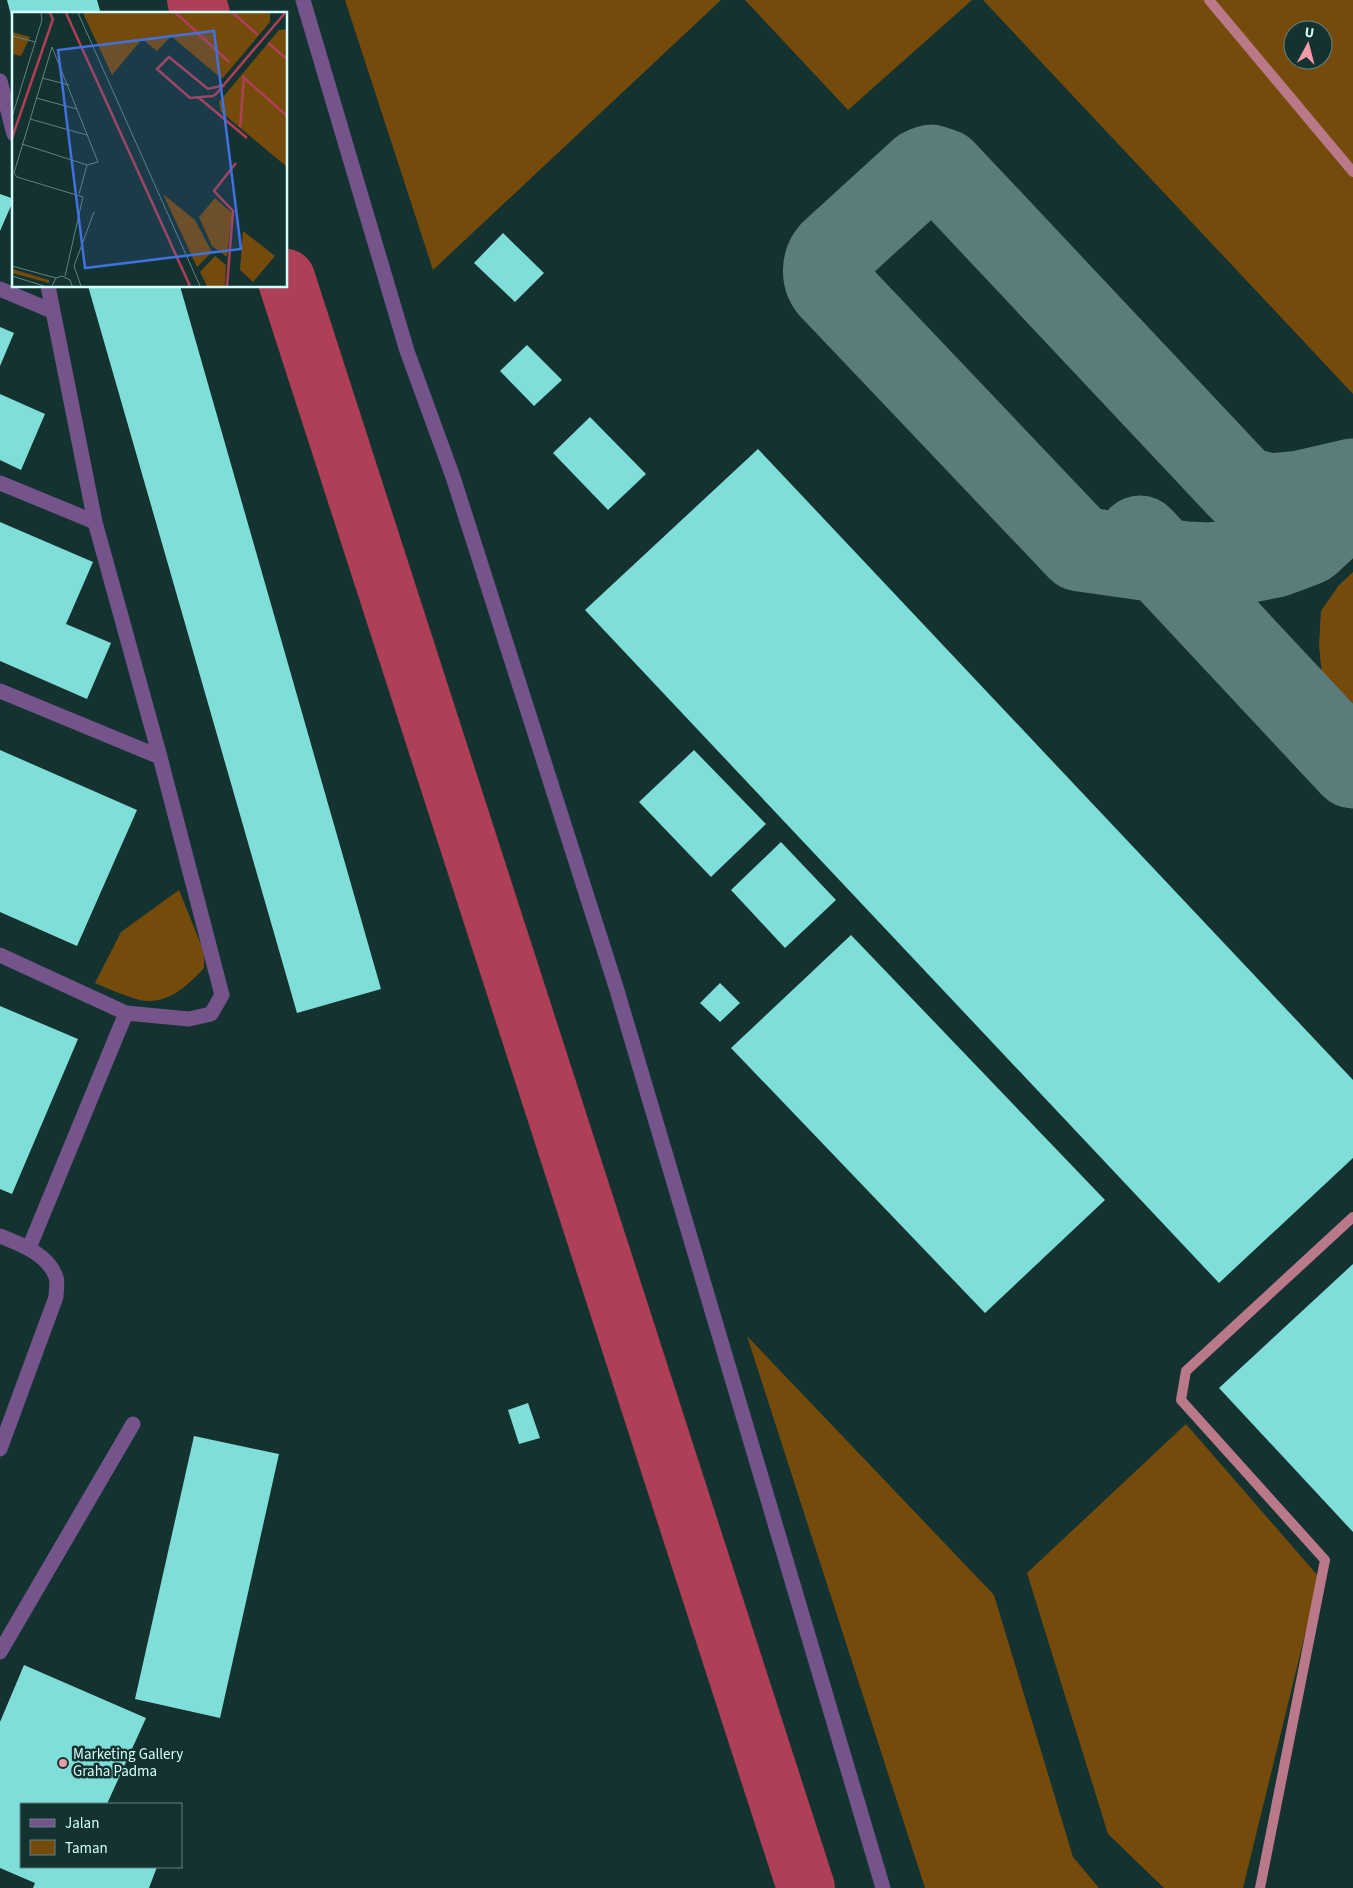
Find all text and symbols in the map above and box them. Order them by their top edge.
inset map [12,12,288,288]
north arrow [1283,20,1333,70]
text: U [1304,23,1315,44]
place label: Marketing Gallery Graha Padma [73,1744,183,1782]
marker: Marketing Gallery Graha Padma [57,1757,69,1769]
legend [20,1803,182,1868]
text: Jalan [65,1813,99,1834]
text: Taman [65,1838,108,1859]

